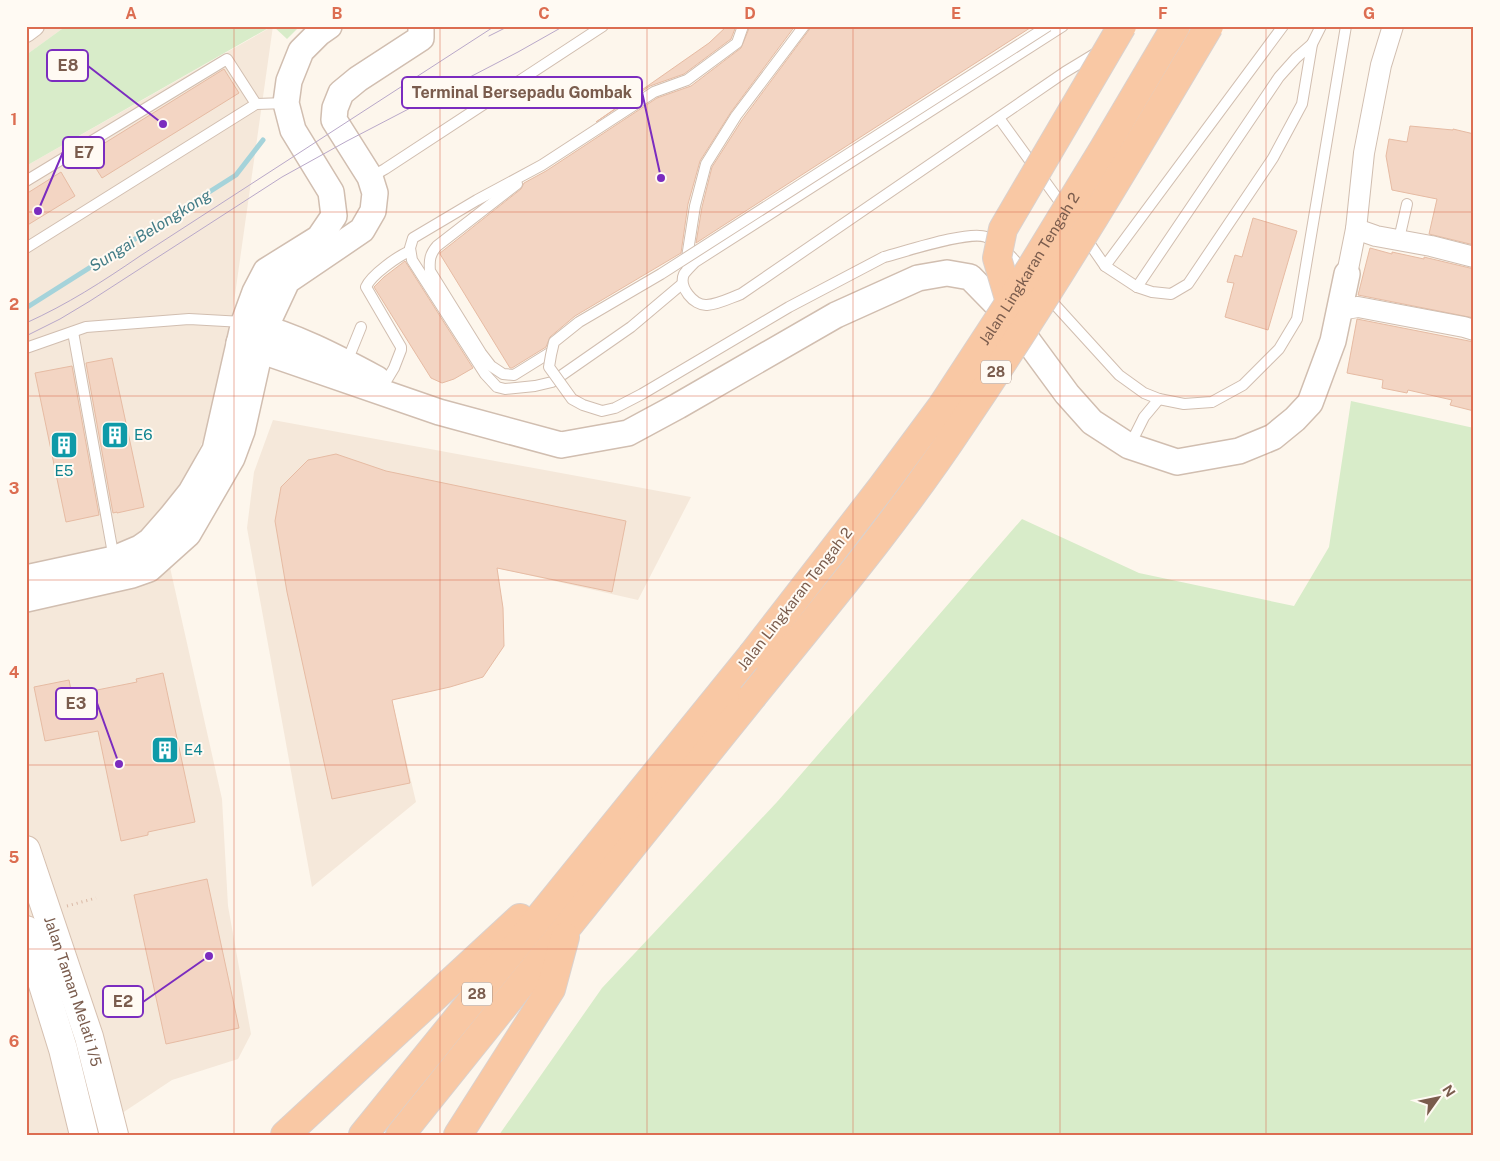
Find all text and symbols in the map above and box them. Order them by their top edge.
text: A [125,4,137,23]
text: B [332,4,343,23]
text: C [538,4,550,23]
text: D [744,4,756,23]
text: E [951,4,961,23]
text: F [1158,4,1168,23]
text: G [1363,4,1375,23]
callout: E8 [47,50,88,81]
text: E8 [58,56,79,75]
callout: Terminal Bersepadu Gombak [402,77,642,108]
text: Terminal Bersepadu Gombak [412,83,632,102]
text: 1 [11,110,17,129]
callout: E7 [63,137,104,168]
text: E7 [74,143,94,162]
water label: Sungai Belongkong [86,185,215,276]
street label: Jalan Lingkaran Tengah 2 [975,189,1083,348]
text: 2 [9,295,19,314]
road number: 28 [981,361,1011,384]
building icon: E6 [100,420,130,450]
place label: E6 [134,426,153,443]
building icon: E5 [49,430,79,460]
place label: E5 [55,462,73,479]
text: 3 [9,479,19,498]
street label: Jalan Lingkaran Tengah 2 [734,524,856,673]
text: 4 [9,663,20,682]
callout: E3 [56,688,97,719]
text: E3 [66,694,86,713]
building icon: E4 [150,735,180,765]
place label: E4 [184,741,203,758]
text: 5 [9,848,20,867]
street label: Jalan Taman Melati 1/5 [41,914,105,1068]
road number: 28 [462,982,492,1006]
callout: E2 [103,986,143,1017]
text: E2 [113,992,133,1011]
text: 6 [9,1032,19,1051]
north arrow [1412,1074,1462,1124]
text: N [1439,1082,1459,1100]

